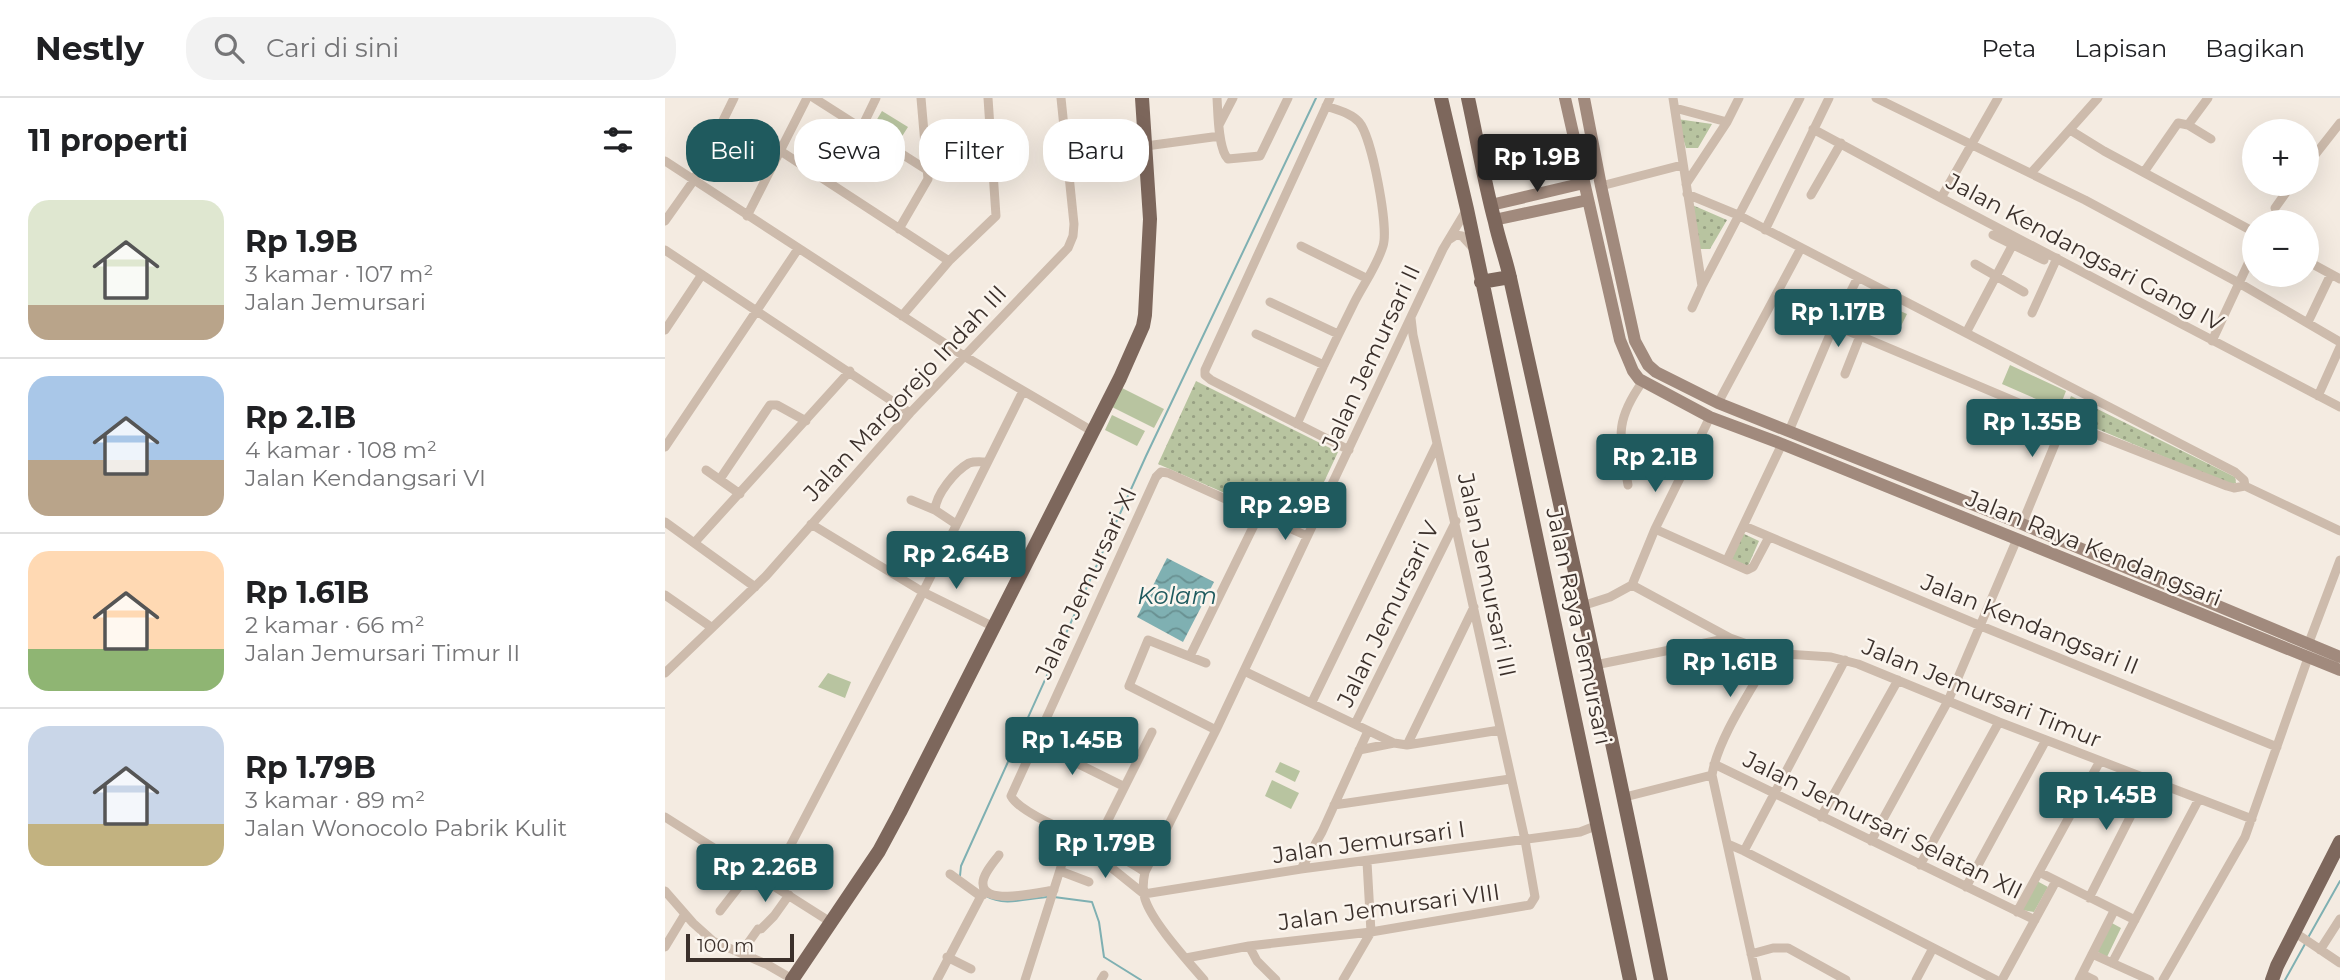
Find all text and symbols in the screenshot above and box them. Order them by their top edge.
search box [186,17,676,80]
text: Nestly [35,28,144,68]
icon: search [210,29,248,67]
text: Cari di sini [266,32,399,64]
text: Peta [1981,34,2036,63]
text: Lapisan [2074,34,2167,63]
text: Bagikan [2205,34,2305,63]
chip: Beli [686,119,780,182]
chip: Sewa [794,119,905,182]
chip: Filter [919,119,1029,182]
chip: Baru [1043,119,1149,182]
map controls [2242,119,2319,287]
button: + [2242,119,2319,196]
icon: filters [599,121,637,159]
text: 11 properti [28,122,188,159]
pin: Rp 1.9B [1472,134,1602,194]
text: Rp 1.9B [1494,143,1580,171]
street label: Jalan Kendangsari Gang IV [1941,167,2229,337]
button: − [2242,210,2319,287]
text: Rp 1.9B [245,223,358,260]
icon: home [84,228,168,312]
text: 3 kamar · 107 m² [245,260,433,288]
street label: Jalan Jemursari II [1315,260,1426,455]
street label: Jalan Margorejo Indah III [797,279,1012,507]
text: Jalan Jemursari [245,288,426,316]
pin: Rp 1.17B [1766,289,1910,349]
text: Rp 1.17B [1791,298,1885,326]
text: Rp 2.1B [245,399,356,436]
pin: Rp 1.35B [1960,400,2104,459]
icon: home [84,404,168,488]
text: Rp 1.35B [1982,408,2082,436]
pin: Rp 2.1B [1590,434,1720,494]
text: 4 kamar · 108 m² [245,436,437,464]
text: Rp 2.1B [1612,443,1698,471]
text: Jalan Kendangsari VI [245,464,486,492]
street label: Jalan Jemursari III [1451,469,1522,680]
pin: Rp 2.9B [1220,482,1350,542]
street label: Jalan Jemursari XI [1029,483,1143,684]
street label: Jalan Raya Kendangsari [1961,483,2226,612]
text: Rp 2.9B [1239,491,1331,519]
street label: Jalan Raya Jemursari [1540,504,1618,747]
street label: Jalan Jemursari V [1330,516,1445,712]
pin: Rp 2.64B [884,532,1028,591]
text: Rp 2.64B [903,540,1009,568]
street label: Jalan Kendangsari II [1916,567,2143,680]
text: Rp 1.61B [245,574,369,611]
icon: home [84,579,168,663]
water label: Kolam [1137,581,1217,610]
text: 2 kamar · 66 m² [245,611,425,639]
street label: Jalan Jemursari Timur [1857,632,2106,754]
text: Jalan Jemursari Timur II [245,639,520,667]
pin: Rp 1.61B [1658,640,1802,699]
text: Rp 1.61B [1682,648,1778,676]
pin: Rp 1.45B [1000,718,1144,777]
text: Rp 1.45B [1021,726,1123,754]
street label: Jalan Jemursari Selatan XII [1738,745,2027,905]
text: Rp 1.79B [245,749,376,786]
icon: home [84,754,168,838]
pin: Rp 1.45B [2034,772,2178,832]
text: Rp 1.45B [2055,781,2157,809]
text: 3 kamar · 89 m² [245,786,425,814]
text: Jalan Wonocolo Pabrik Kulit [245,814,567,842]
street label: Jalan Jemursari I [1270,815,1467,869]
pin: Rp 1.79B [1033,820,1177,880]
text: Rp 1.79B [1055,829,1155,857]
pin: Rp 2.26B [693,844,837,904]
text: Rp 2.26B [712,853,818,881]
street label: Jalan Jemursari VIII [1275,878,1502,937]
scale bar [686,931,795,963]
text: 100 m [697,934,754,957]

